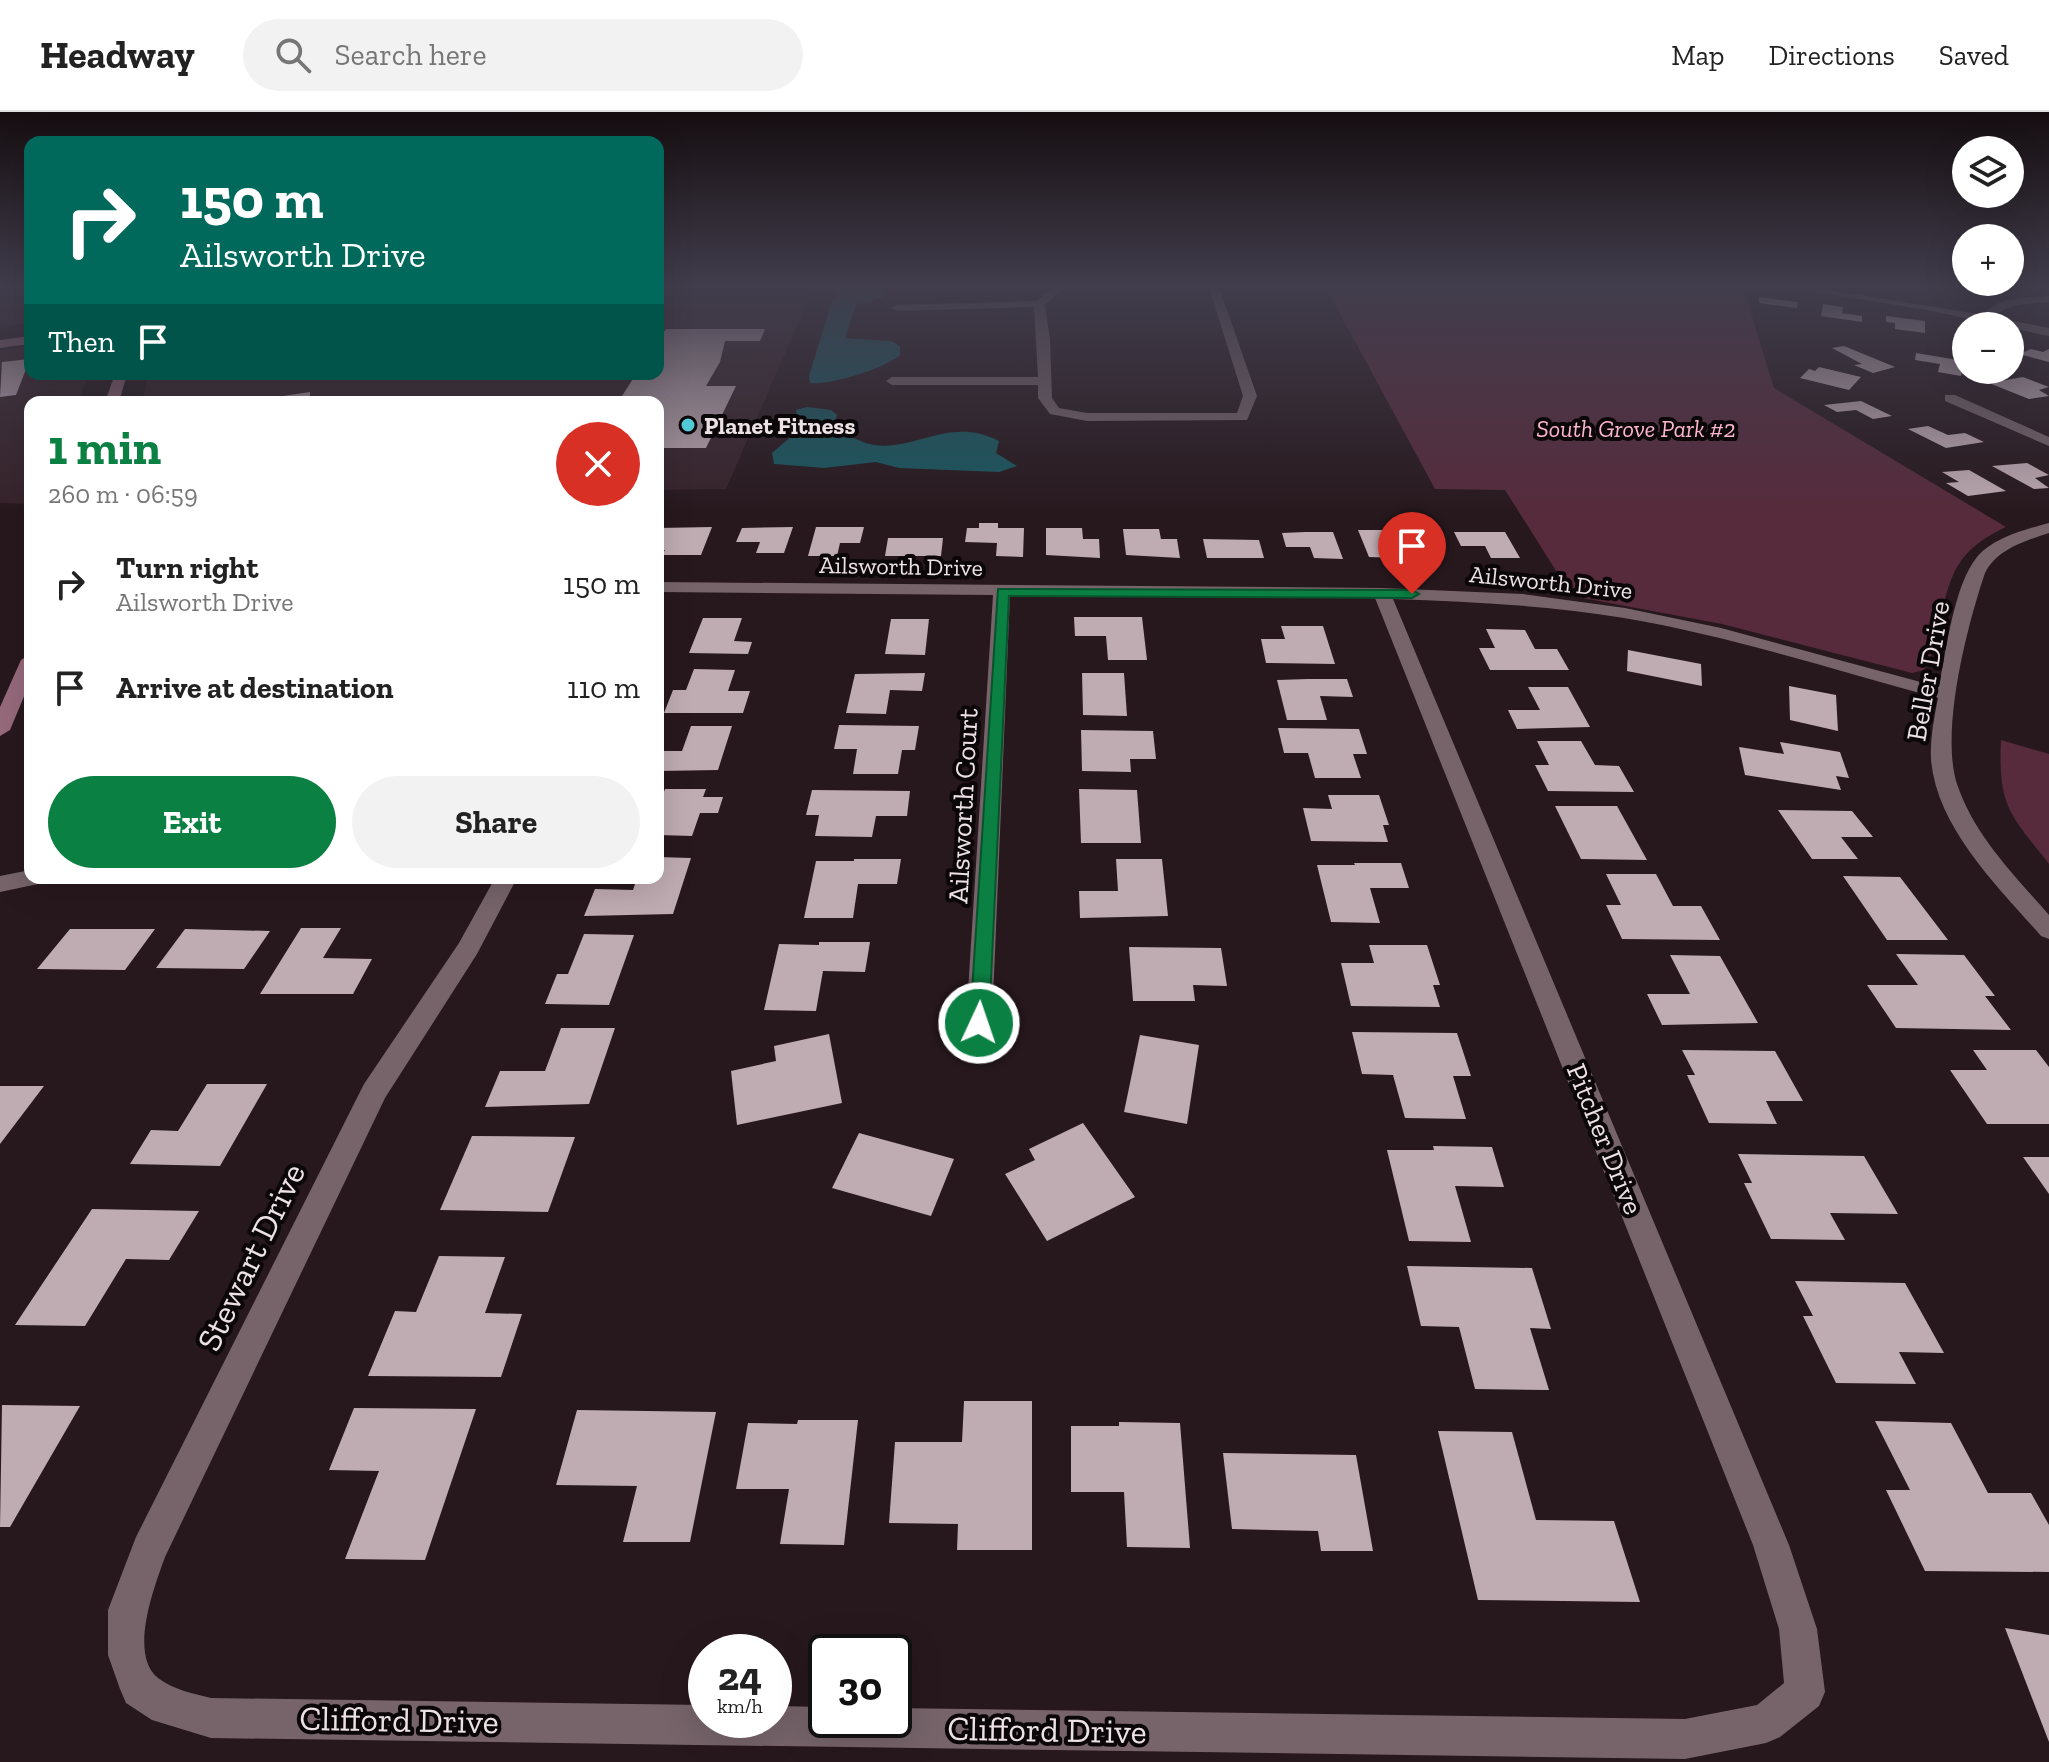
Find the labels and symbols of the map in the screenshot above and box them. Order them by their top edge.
place label: Planet Fitness [704,411,855,440]
park label: South Grove Park #2 [1536,414,1736,443]
marker: Planet Fitness [679,416,697,434]
pin [1378,512,1446,594]
street label: Ailsworth Drive [819,550,983,582]
street label: Ailsworth Drive [1468,559,1634,605]
street label: Beller Drive [1899,598,1957,744]
street label: Ailsworth Court [941,707,985,904]
position arrow [937,981,1021,1065]
street label: Pitcher Drive [1560,1059,1650,1219]
street label: Stewart Drive [188,1157,314,1357]
speed limit sign: 30 [808,1634,912,1738]
street label: Clifford Drive [299,1698,499,1742]
street label: Clifford Drive [947,1708,1147,1752]

